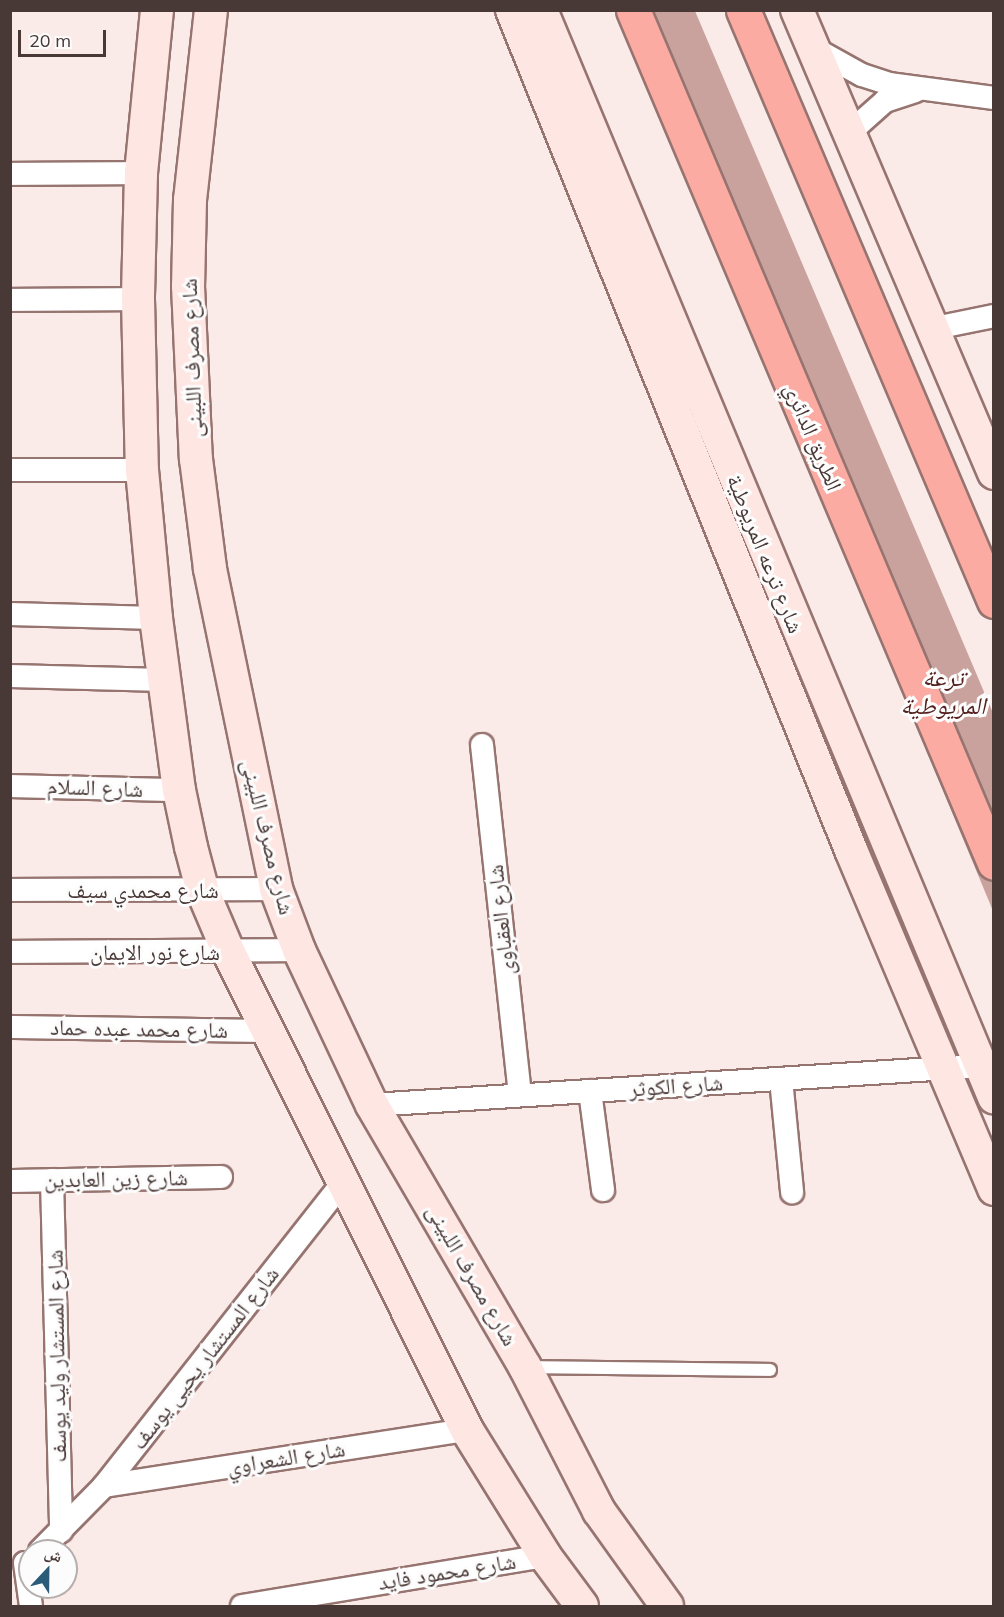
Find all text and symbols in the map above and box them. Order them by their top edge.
scale bar [21,18,110,56]
text: 20 m [29,29,71,52]
street label: شارع مصرف اللبينى [176,278,208,438]
street label: الطريق الدائري [779,379,847,495]
street label: شارع ترعه المريوطية [721,471,809,637]
water label: ترعة المريوطية [900,664,986,720]
street label: شارع مصرف اللبينى [236,757,300,917]
street label: شارع السلام [46,773,144,803]
street label: شارع العقباوى [482,863,520,977]
street label: شارع محمدي سيف [67,878,219,904]
street label: شارع نور الايمان [90,940,220,966]
street label: شارع محمد عبده حماد [50,1014,228,1044]
street label: شارع الكوثر [628,1070,724,1102]
street label: شارع زين العابدين [44,1165,188,1193]
street label: شارع مصرف اللبينى [421,1199,523,1351]
street label: شارع المستشار وليد يوسف [42,1249,72,1463]
street label: شارع المستشار يحيى يوسف [125,1261,285,1455]
street label: شارع الشعراوي [225,1436,347,1480]
north arrow [18,1539,78,1599]
text: ش [42,1542,66,1567]
street label: شارع محمود فايد [376,1548,518,1596]

